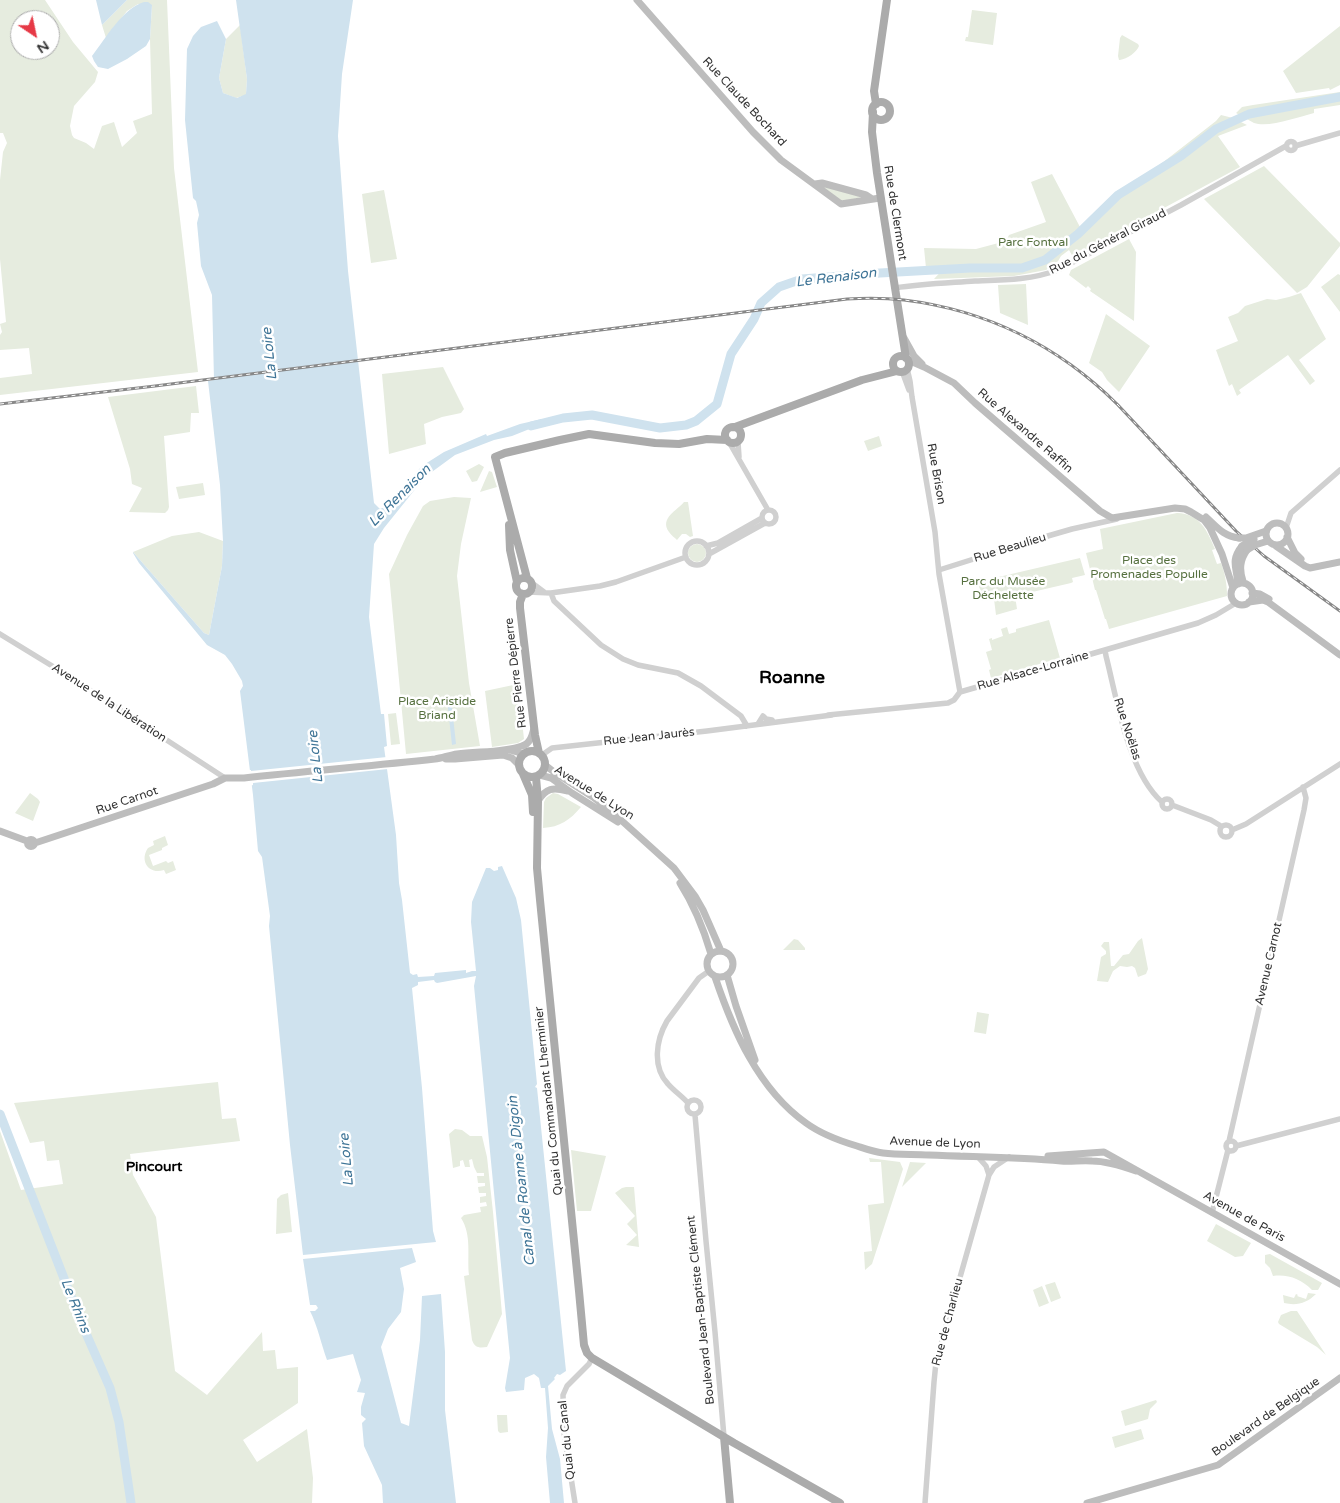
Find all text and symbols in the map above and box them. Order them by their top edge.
north arrow [10,10,60,60]
text: N [34,37,53,57]
street label: Rue Claude Bochard [699,54,789,150]
street label: Rue de Clermont [880,164,910,262]
street label: Rue du Général Giraud [1047,206,1169,278]
park label: Parc Fontval [998,236,1068,250]
water label: Le Renaison [795,265,877,291]
water label: La Loire [259,327,281,381]
street label: Rue Alexandre Raffin [974,386,1076,476]
street label: Rue Brison [924,442,948,506]
water label: Le Renaison [365,461,435,531]
street label: Rue Beaulieu [972,530,1048,566]
park label: Place des Promenades Populle [1090,554,1208,582]
park label: Parc du Musée Déchelette [961,575,1045,603]
street label: Rue Pierre Dépierre [502,617,530,729]
street label: Rue Alsace-Lorraine [976,648,1090,694]
street label: Avenue de la Libération [49,660,169,746]
district label: Roanne [759,667,825,689]
park label: Place Aristide Briand [398,695,476,723]
street label: Rue Noëlas [1110,696,1144,762]
street label: Rue Jean Jaurès [603,725,695,749]
water label: La Loire [305,730,327,784]
street label: Avenue de Lyon [551,763,637,823]
street label: Rue Carnot [94,784,160,818]
street label: Avenue Carnot [1252,921,1286,1007]
street label: Quai du Commandant Lherminier [532,1006,566,1196]
water label: Canal de Roanne à Digoin [505,1095,539,1267]
water label: La Loire [336,1133,358,1187]
street label: Avenue de Lyon [889,1134,981,1152]
district label: Pincourt [126,1159,182,1175]
street label: Avenue de Paris [1201,1189,1287,1245]
street label: Boulevard Jean-Baptiste Clément [684,1215,718,1405]
water label: Le Rhins [57,1276,93,1336]
street label: Rue de Charlieu [929,1277,967,1367]
street label: Boulevard de Belgique [1209,1374,1323,1460]
street label: Quai du Canal [556,1400,578,1480]

